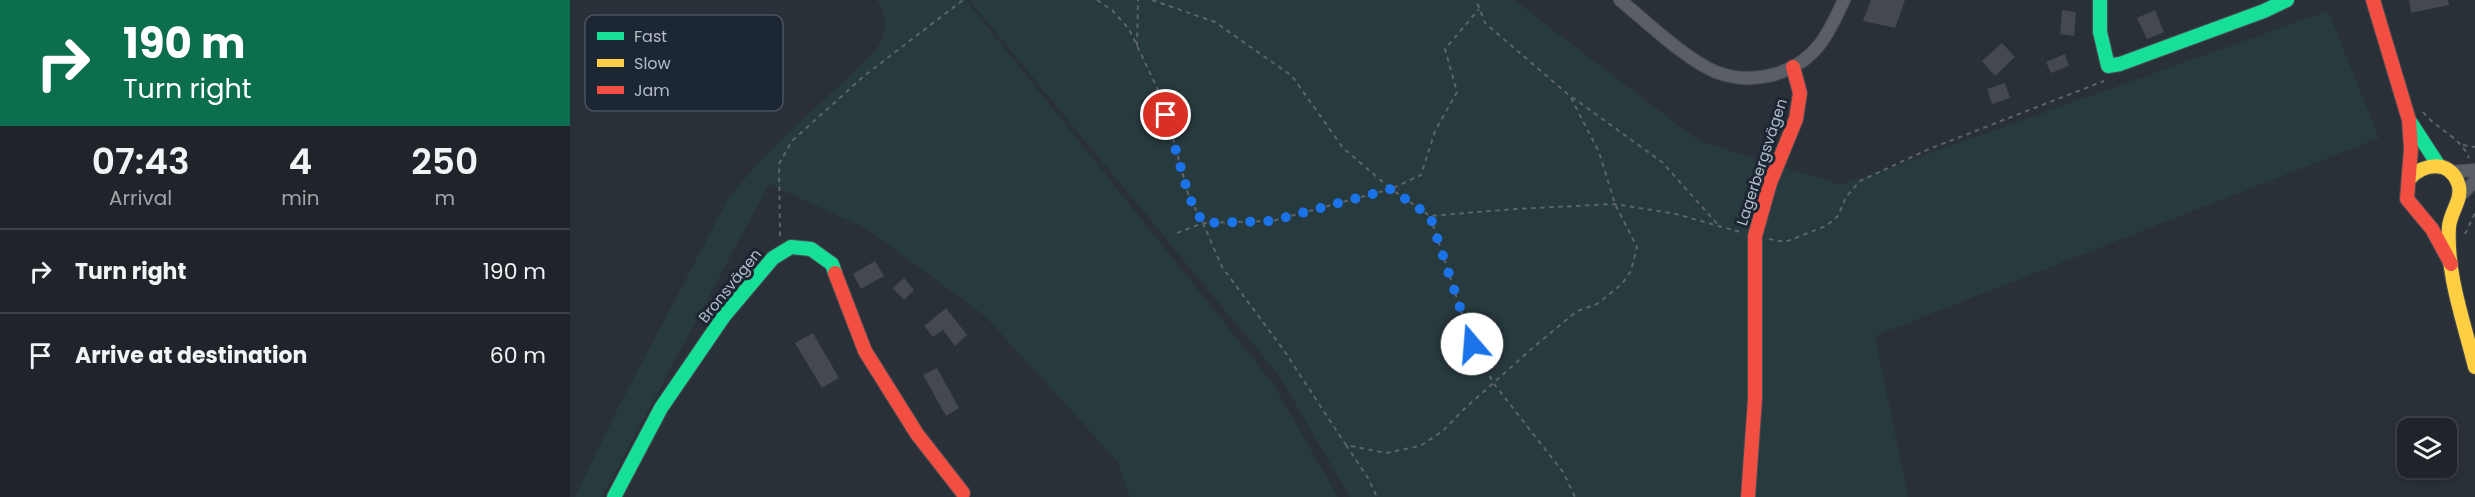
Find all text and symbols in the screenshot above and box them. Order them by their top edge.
text: 190 m [123,14,245,73]
legend [585,15,783,111]
icon: right [24,24,102,102]
text: Fast [634,25,667,48]
text: Slow [634,52,671,75]
text: Turn right [123,70,252,107]
text: Jam [634,79,670,102]
pin [1140,89,1191,140]
street label: Lagerbergsvägen [1731,96,1792,228]
icon: arrive [1149,98,1182,131]
text: 07:43 [92,136,190,187]
text: 4 [288,136,312,187]
text: 250 [411,136,478,187]
text: Arrival [109,184,172,212]
text: min [281,184,320,212]
text: m [434,184,455,212]
street label: Bronsvägen [693,244,766,327]
icon: right [24,255,57,288]
text: Turn right [75,256,186,287]
text: 190 m [483,256,546,287]
position arrow [1440,312,1504,376]
icon: arrive [24,339,57,372]
text: Arrive at destination [75,340,307,371]
text: 60 m [490,340,546,371]
map controls [2397,418,2457,478]
button: layers [2397,418,2457,478]

